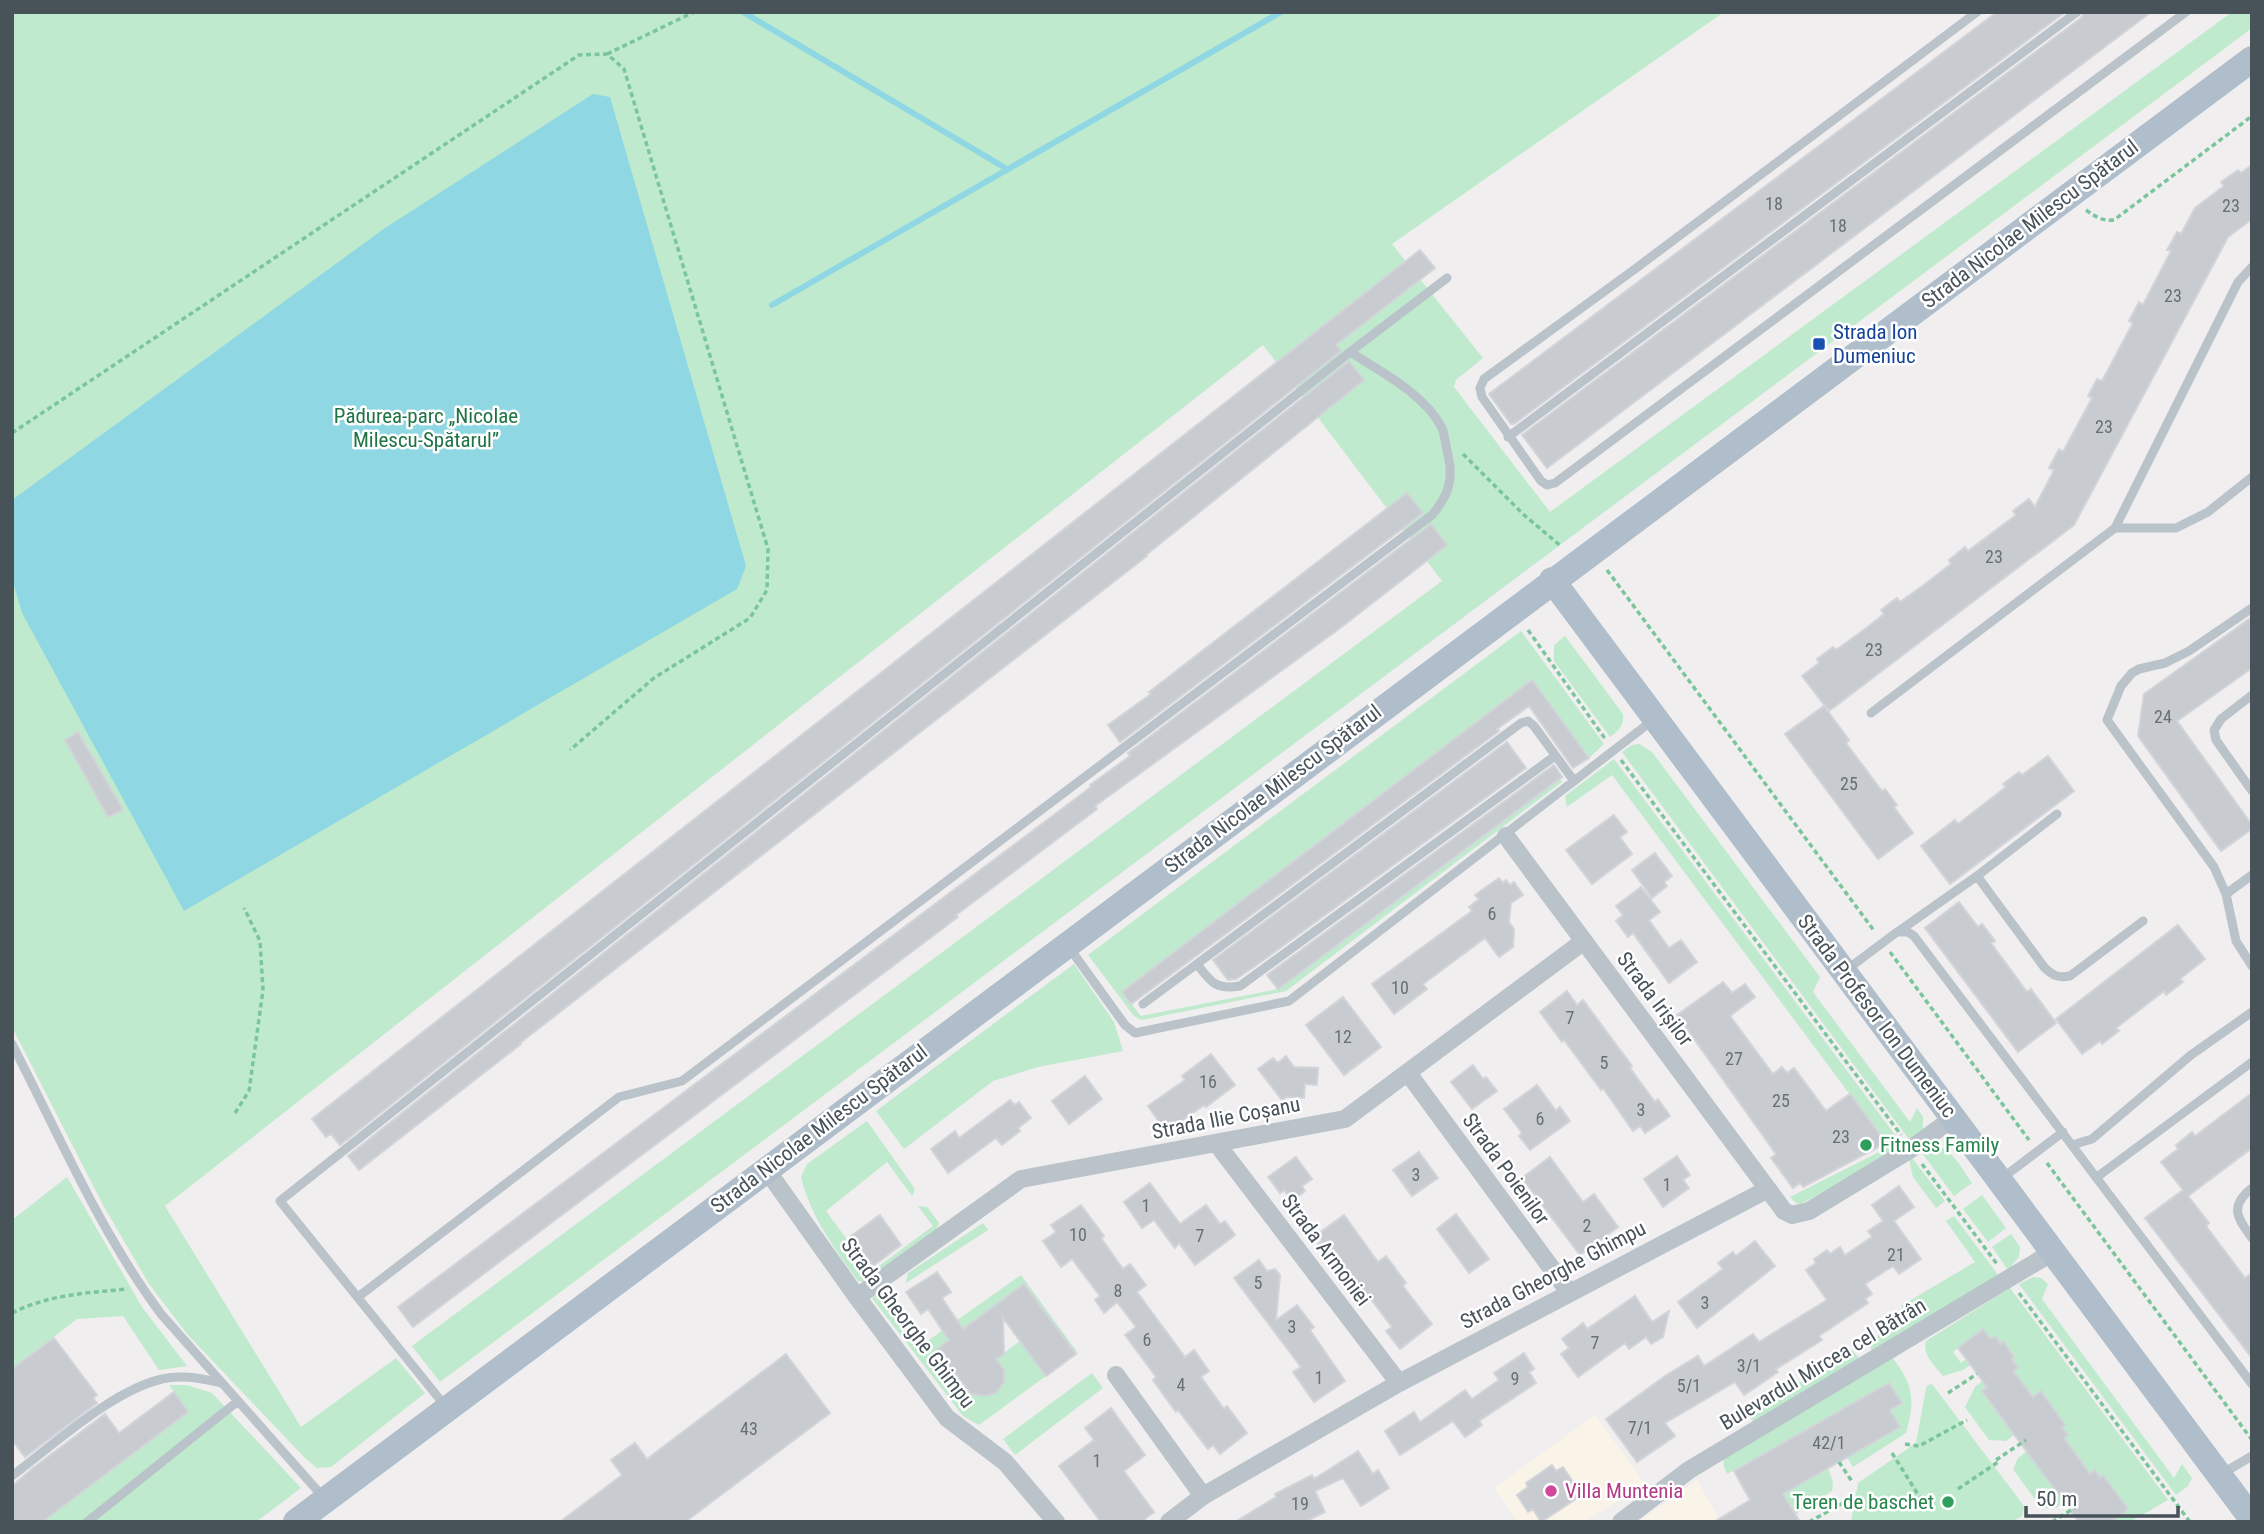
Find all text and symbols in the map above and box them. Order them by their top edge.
street label: Strada Nicolae Milescu Spătarul [1917,135,2143,313]
house number: 18 [1765,193,1783,214]
house number: 23 [2222,195,2240,216]
house number: 18 [1829,215,1847,236]
house number: 23 [2164,285,2182,306]
place label: Strada Ion Dumeniuc [1833,320,1917,368]
marker: Strada Ion Dumeniuc [1811,336,1827,352]
park label: Pădurea-parc „Nicolae Milescu-Spătarul” [334,404,518,452]
house number: 23 [2095,416,2113,437]
house number: 23 [1985,546,2003,567]
house number: 23 [1865,639,1883,660]
street label: Strada Nicolae Milescu Spătarul [1160,700,1386,878]
house number: 24 [2154,706,2172,727]
house number: 25 [1840,773,1858,794]
house number: 6 [1488,903,1496,924]
street label: Strada Profesor Ion Dumeniuc [1793,910,1961,1122]
street label: Strada Irișilor [1612,947,1698,1051]
house number: 10 [1391,977,1409,998]
house number: 7 [1566,1007,1575,1028]
house number: 12 [1334,1026,1352,1047]
street label: Strada Nicolae Milescu Spătarul [706,1040,932,1218]
house number: 27 [1725,1048,1743,1069]
house number: 5 [1600,1052,1609,1073]
house number: 16 [1199,1071,1217,1092]
house number: 25 [1772,1090,1790,1111]
street label: Strada Ilie Coșanu [1150,1092,1302,1144]
house number: 3 [1637,1099,1645,1120]
house number: 6 [1536,1108,1544,1129]
street label: Strada Poienilor [1458,1109,1554,1229]
house number: 23 [1832,1126,1850,1147]
place label: Fitness Family [1880,1133,1999,1157]
marker: Fitness Family [1858,1137,1874,1153]
house number: 3 [1412,1164,1420,1185]
house number: 1 [1663,1174,1671,1195]
street label: Strada Armoniei [1276,1190,1376,1310]
house number: 1 [1142,1195,1150,1216]
house number: 2 [1583,1215,1592,1236]
street label: Strada Gheorghe Ghimpu [1456,1216,1650,1334]
house number: 10 [1069,1224,1087,1245]
house number: 7 [1196,1225,1205,1246]
street label: Strada Gheorghe Ghimpu [836,1233,980,1413]
house number: 21 [1887,1244,1905,1265]
house number: 5 [1254,1272,1263,1293]
house number: 8 [1114,1280,1122,1301]
house number: 3 [1701,1292,1709,1313]
street label: Bulevardul Mircea cel Bătrân [1716,1293,1930,1435]
house number: 3 [1288,1316,1296,1337]
house number: 6 [1143,1329,1151,1350]
house number: 7 [1591,1332,1600,1353]
house number: 3/1 [1737,1355,1761,1376]
house number: 1 [1315,1367,1323,1388]
house number: 9 [1511,1368,1519,1389]
house number: 4 [1177,1374,1186,1395]
house number: 5/1 [1677,1375,1701,1396]
house number: 7/1 [1628,1417,1652,1438]
house number: 43 [740,1418,758,1439]
house number: 42/1 [1812,1432,1846,1453]
house number: 1 [1093,1450,1101,1471]
scale bar [2026,1474,2178,1518]
place label: Villa Muntenia [1565,1479,1683,1503]
marker: Villa Muntenia [1543,1483,1559,1499]
text: 50 m [2036,1487,2077,1511]
place label: Teren de baschet [1792,1490,1934,1514]
house number: 19 [1291,1493,1309,1514]
marker: Teren de baschet [1940,1494,1956,1510]

